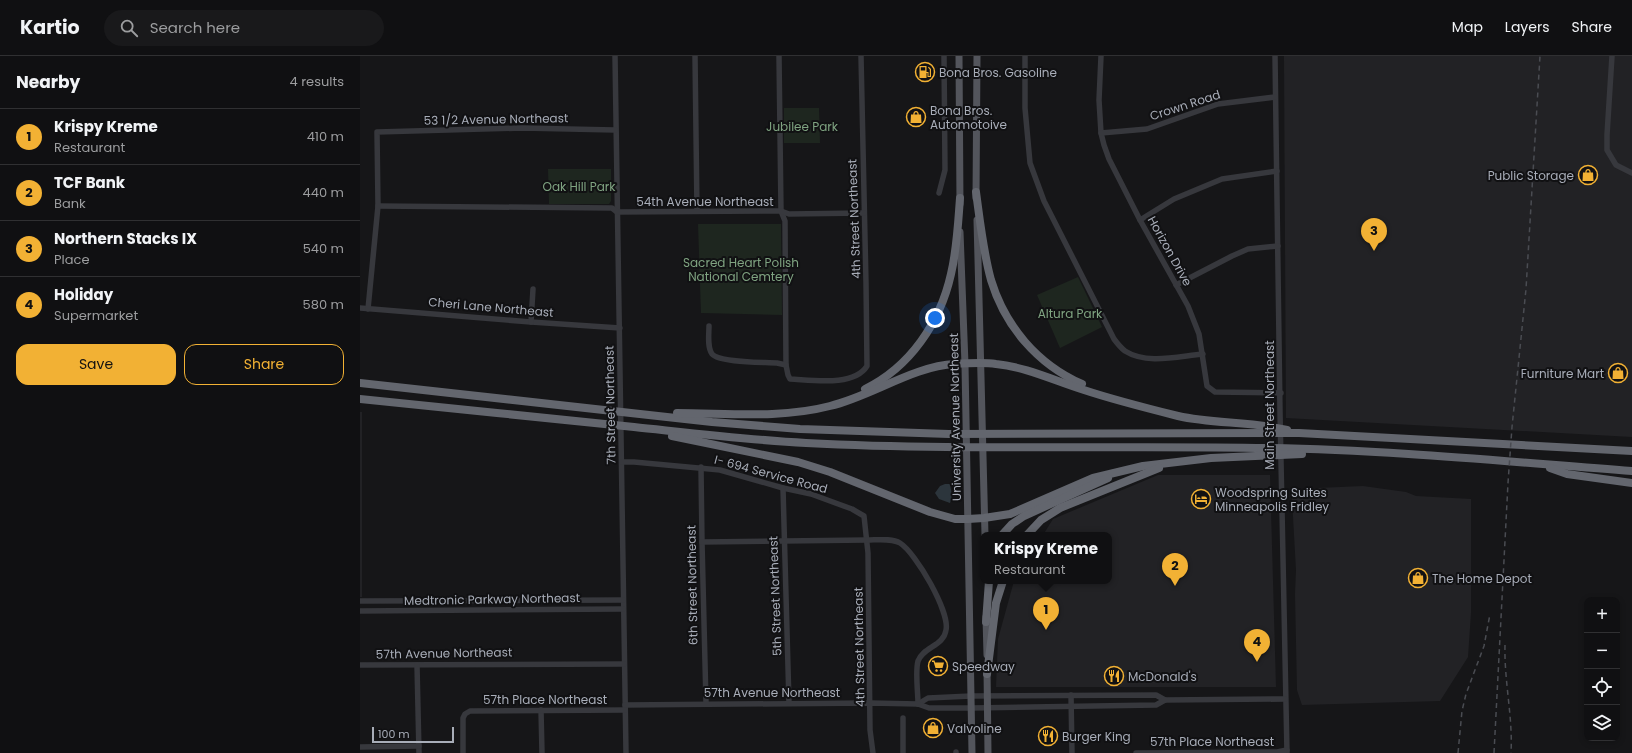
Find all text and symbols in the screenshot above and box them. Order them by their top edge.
search box [104,10,384,46]
text: Kartio [20,14,80,41]
icon: search [118,17,140,39]
text: Search here [150,17,240,38]
text: Map [1452,17,1483,37]
text: Layers [1505,17,1549,37]
text: Share [1571,17,1612,37]
fuel station icon: Bona Bros. Gasoline [914,61,936,83]
place label: Bona Bros. Gasoline [939,64,1057,81]
text: Nearby [16,70,80,94]
text: 4 results [290,72,344,91]
street label: Crown Road [1147,86,1223,124]
place label: Bona Bros. Automotoive [930,102,1007,133]
shop icon: Bona Bros. Automotoive [905,106,927,128]
street label: 53 1/2 Avenue Northeast [424,109,568,129]
text: Krispy Kreme [54,116,158,137]
park label: Jubilee Park [766,118,839,135]
text: 1 [27,127,31,146]
text: 410 m [307,127,344,146]
text: Restaurant [54,138,125,157]
street label: 4th Street Northeast [843,159,865,279]
shop icon: Public Storage [1577,164,1599,186]
place label: Public Storage [1488,167,1574,184]
text: TCF Bank [54,172,125,193]
park label: Oak Hill Park [542,178,616,195]
text: 2 [25,183,33,202]
text: 440 m [303,183,344,202]
street label: 54th Avenue Northeast [636,193,774,210]
text: Bank [54,194,86,213]
street label: Horizon Drive [1144,213,1196,289]
pin: 3 [1361,218,1387,251]
text: Northern Stacks IX [54,228,197,249]
text: 3 [25,239,33,258]
text: 540 m [303,239,344,258]
text: Place [54,250,89,269]
park label: Sacred Heart Polish National Cemtery [683,254,799,285]
text: Holiday [54,284,113,305]
street label: Cheri Lane Northeast [428,293,554,321]
text: 4 [25,295,33,314]
text: 580 m [303,295,344,314]
park label: Altura Park [1038,305,1103,322]
text: Supermarket [54,306,138,325]
your location [925,308,945,328]
street label: University Avenue Northeast [945,333,965,501]
street label: Main Street Northeast [1261,340,1278,470]
button: Save [16,344,176,385]
button: Share [184,344,344,385]
street label: 7th Street Northeast [600,345,620,465]
shop icon: Furniture Mart [1607,362,1629,384]
place label: Furniture Mart [1521,365,1604,382]
street label: I- 694 Service Road [713,451,829,497]
place label: Woodspring Suites Minneapolis Fridley [1215,484,1329,515]
hotel icon: Woodspring Suites Minneapolis Fridley [1190,488,1212,510]
street label: 6th Street Northeast [682,525,702,645]
popup [980,532,1112,584]
street label: 5th Street Northeast [764,536,786,656]
text: Krispy Kreme [994,538,1098,559]
pin: 2 [1162,553,1188,586]
text: Restaurant [994,560,1065,579]
shop icon: The Home Depot [1407,567,1429,589]
place label: The Home Depot [1432,570,1532,587]
street label: 4th Street Northeast [849,587,869,707]
street label: Medtronic Parkway Northeast [404,589,580,609]
pin: 1 [1033,597,1059,630]
map controls [1584,597,1620,741]
button: + [1584,597,1620,633]
pin: 4 [1244,629,1270,662]
button: − [1584,633,1620,669]
street label: 57th Avenue Northeast [376,643,512,663]
supermarket icon: Speedway [927,655,949,677]
place label: Speedway [952,658,1015,675]
restaurant icon: McDonald's [1103,665,1125,687]
place label: McDonald's [1128,668,1197,685]
button: locate [1584,669,1620,705]
street label: 57th Avenue Northeast [704,684,840,701]
street label: 57th Place Northeast [483,691,607,708]
button: layers [1584,705,1620,741]
shop icon: Valvoline [922,717,944,739]
place label: Valvoline [947,720,1002,737]
scale bar [372,725,454,744]
restaurant icon: Burger King [1037,725,1059,747]
text: 100 m [378,726,410,742]
place label: Burger King [1062,728,1131,745]
street label: 57th Place Northeast [1150,733,1274,750]

